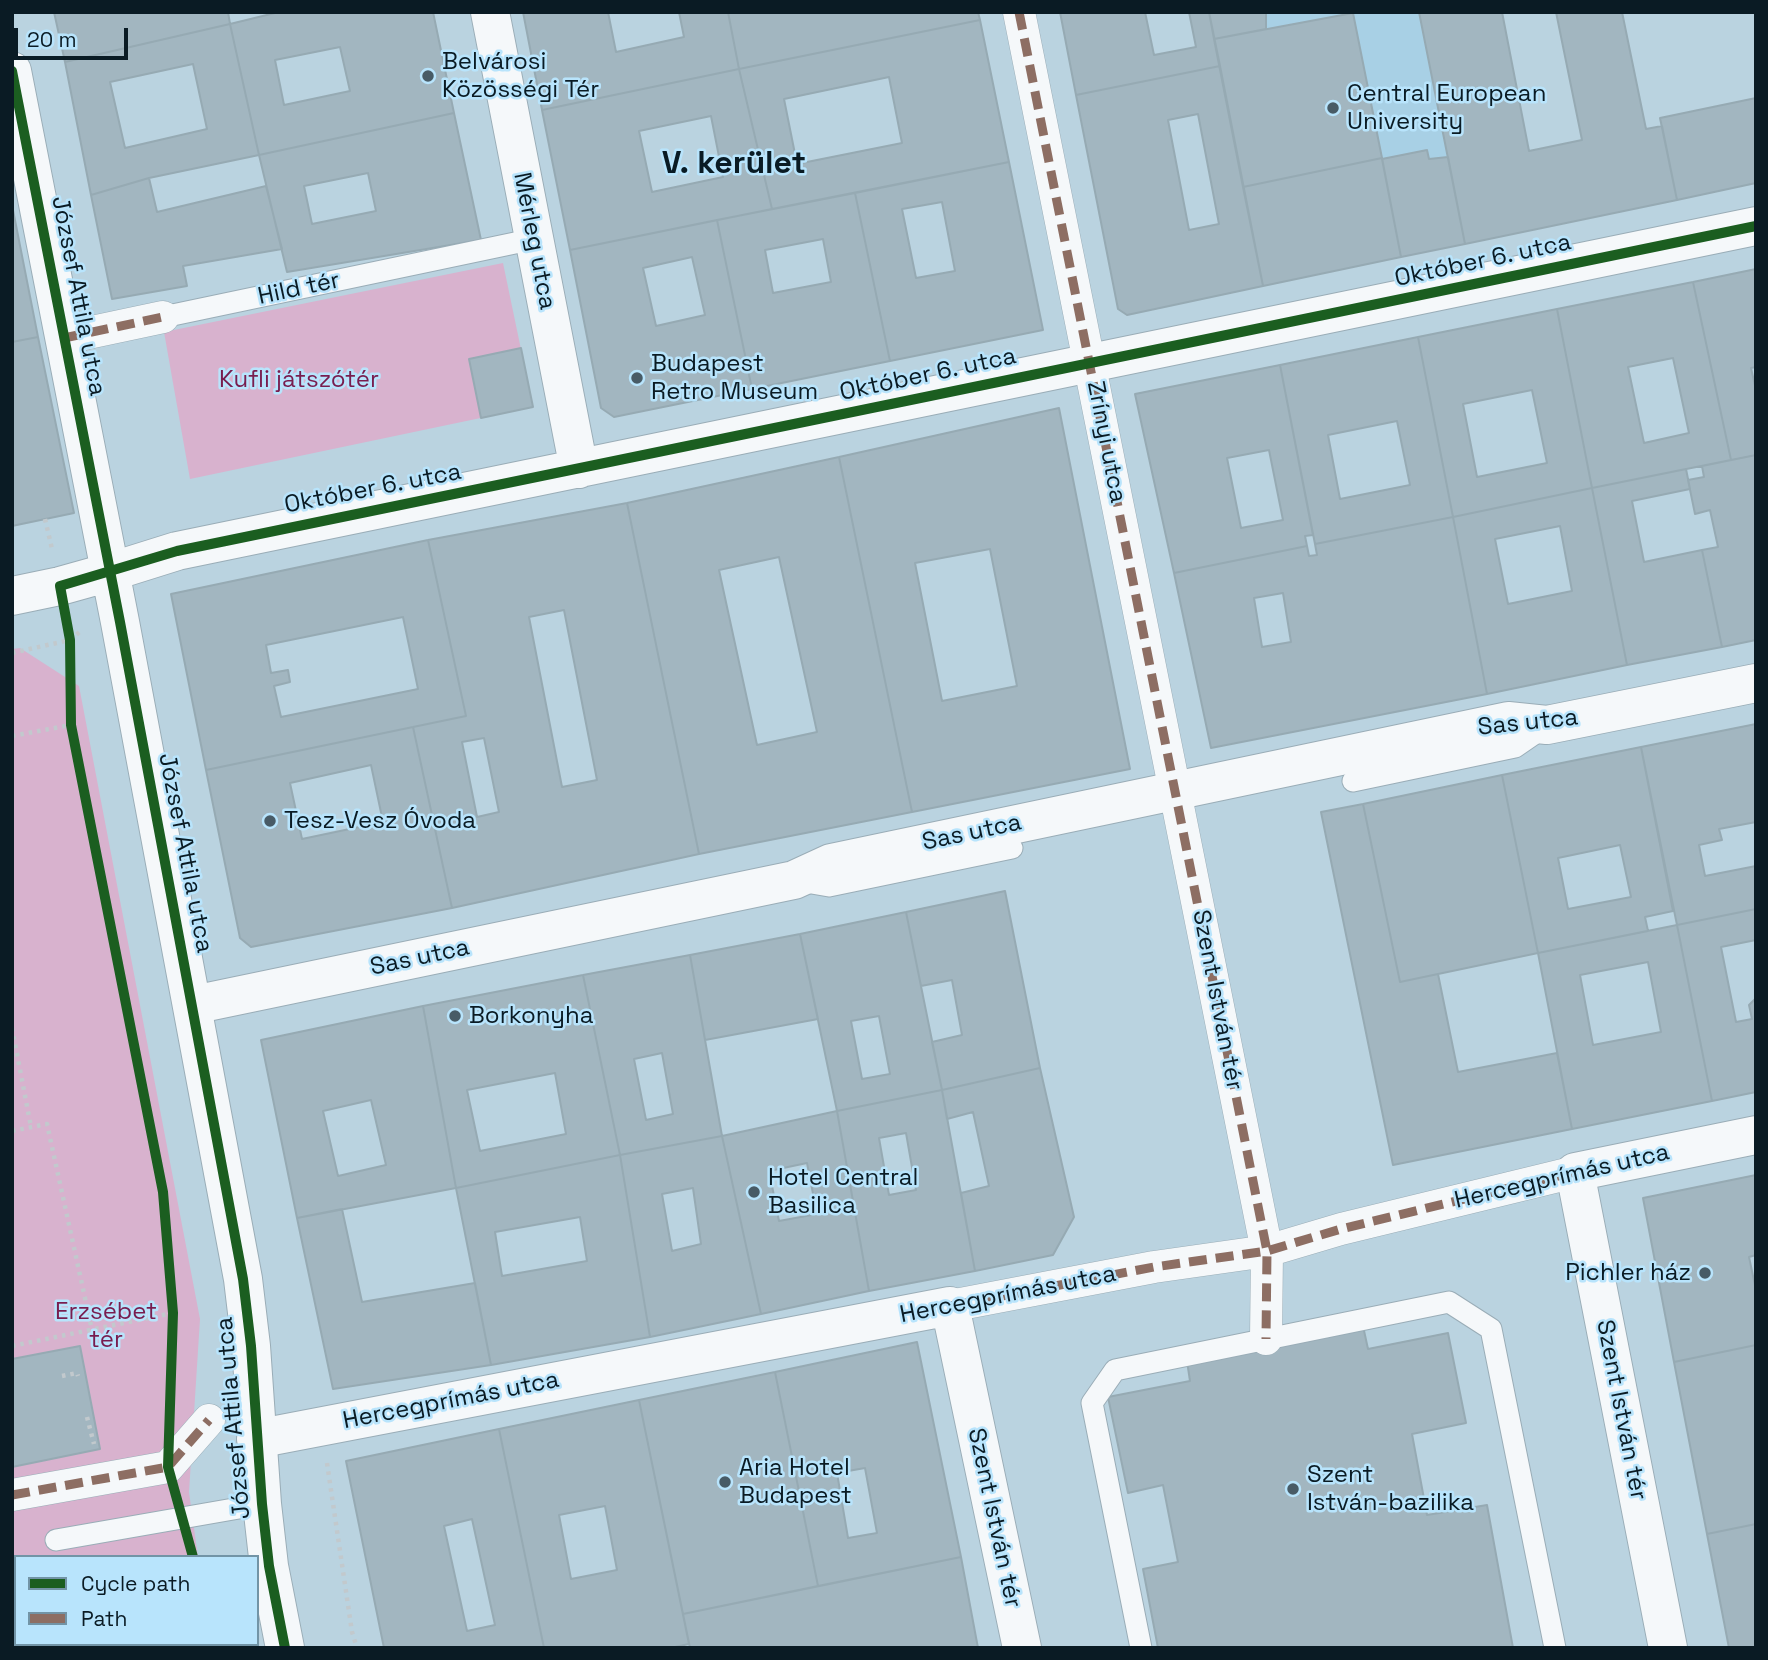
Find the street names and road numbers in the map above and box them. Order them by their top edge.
street label: Mérleg utca [507,170,561,312]
street label: József Attila utca [45,194,111,398]
street label: Október 6. utca [1392,228,1574,294]
street label: Hild tér [255,266,343,312]
street label: Október 6. utca [837,342,1019,408]
street label: Zrínyi utca [1080,379,1132,505]
street label: Október 6. utca [282,458,464,520]
street label: Sas utca [1476,703,1580,743]
street label: József Attila utca [152,751,218,955]
street label: Sas utca [920,808,1024,858]
street label: Szent István tér [1185,907,1249,1093]
street label: Sas utca [368,933,472,983]
street label: Hercegprímás utca [1452,1138,1672,1216]
street label: Hercegprímás utca [898,1260,1118,1330]
street label: József Attila utca [211,1316,257,1520]
street label: Szent István tér [1589,1317,1653,1503]
street label: Hercegprímás utca [341,1366,561,1436]
street label: Szent István tér [961,1426,1027,1610]

